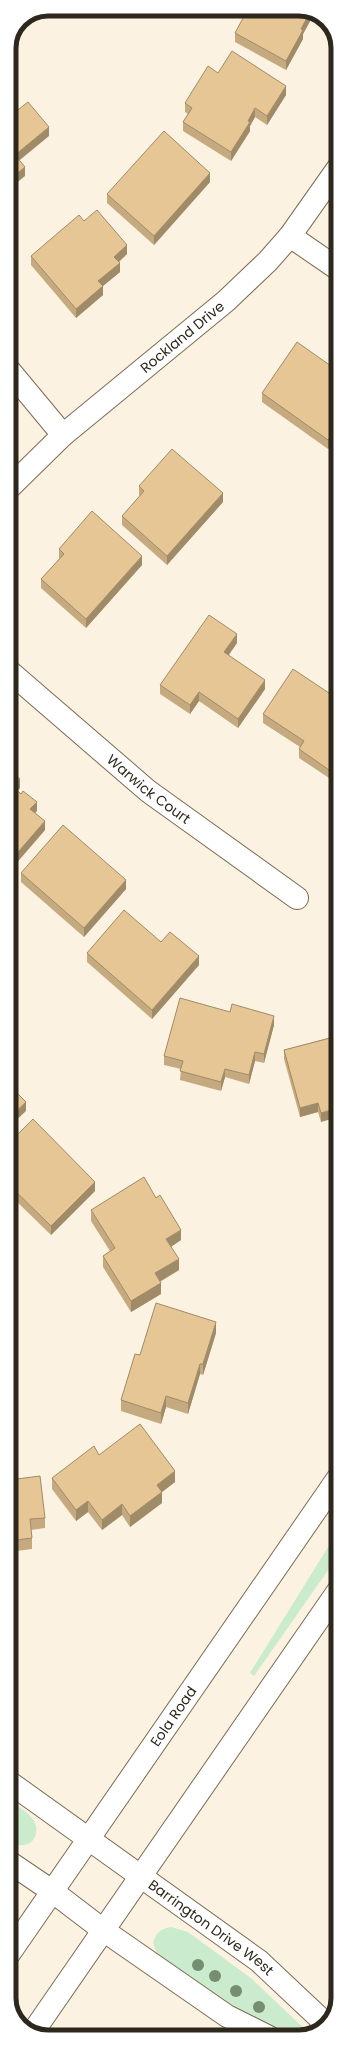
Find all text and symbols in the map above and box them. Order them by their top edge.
street label: Rockland Drive [136,296,229,378]
street label: Warwick Court [102,750,195,828]
street label: Eola Road [145,1682,201,1750]
street label: Barrington Drive West [144,1875,278,1980]

